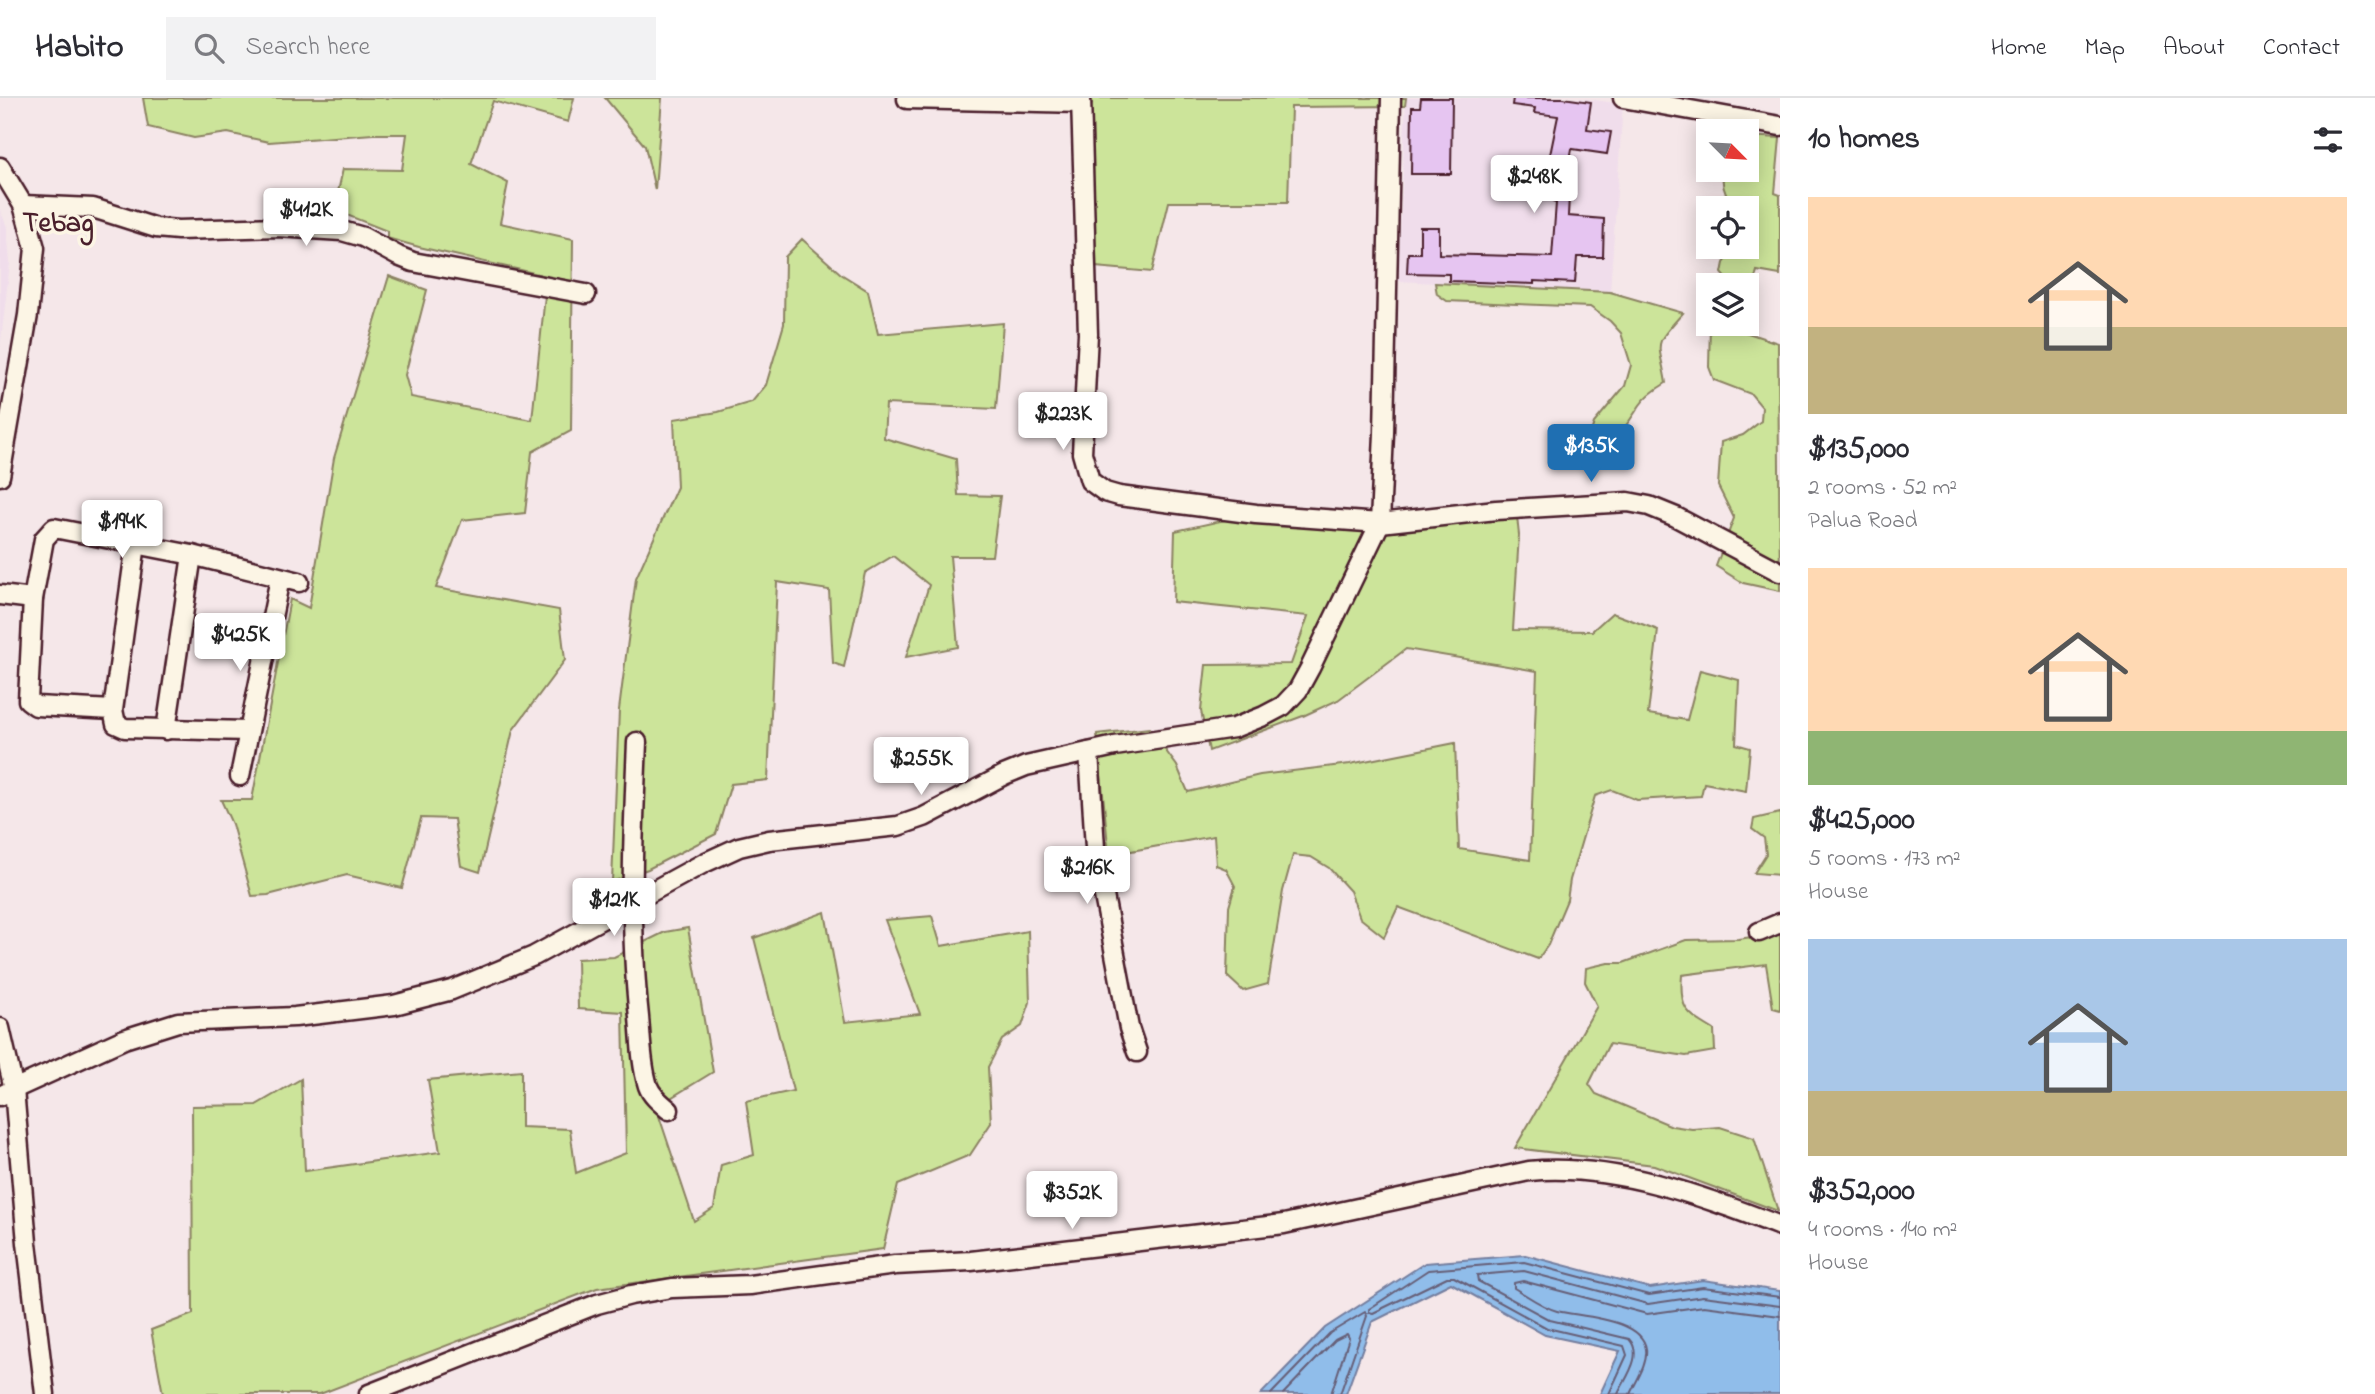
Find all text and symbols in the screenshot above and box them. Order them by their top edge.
search box [166,17,656,80]
text: Habito [35,24,124,72]
icon: search [190,29,228,67]
text: Search here [246,29,370,67]
text: Home [1991,31,2047,66]
text: Map [2085,31,2125,66]
text: About [2163,31,2225,66]
text: Contact [2263,31,2340,66]
text: 10 homes [1808,118,1920,162]
north arrow [1696,119,1759,182]
map controls [1696,119,1759,336]
icon: filters [2309,121,2347,159]
pin: $248K [1485,156,1583,215]
text: $248K [1507,161,1561,194]
pin: $412K [257,188,355,248]
text: $412K [279,194,333,227]
button: locate [1696,196,1759,259]
district label: Tebag [22,204,94,246]
icon: home [2015,243,2141,369]
button: layers [1696,273,1759,336]
pin: $223K [1014,392,1112,452]
text: $223K [1034,398,1092,431]
pin: $135K [1542,424,1640,484]
text: $135,000 [1808,428,1909,472]
text: $135K [1563,430,1619,463]
text: 2 rooms · 52 m² [1808,472,1957,505]
pin: $194K [73,500,171,560]
text: Palua Road [1808,505,1918,538]
text: $194K [98,506,146,539]
pin: $425K [191,614,289,673]
icon: home [2015,614,2141,740]
text: $425K [210,619,270,652]
pin: $255K [872,738,970,797]
text: $255K [890,743,952,776]
text: $425,000 [1808,799,1915,843]
text: 5 rooms · 173 m² [1808,843,1961,876]
pin: $216K [1038,846,1136,906]
text: $216K [1060,852,1114,885]
text: House [1808,876,1868,909]
pin: $121K [565,878,663,938]
text: $121K [588,884,640,917]
icon: home [2015,985,2141,1111]
text: $352,000 [1808,1170,1915,1214]
pin: $352K [1023,1172,1121,1231]
text: $352K [1042,1177,1102,1210]
text: 4 rooms · 140 m² [1808,1214,1957,1247]
text: House [1808,1247,1868,1280]

